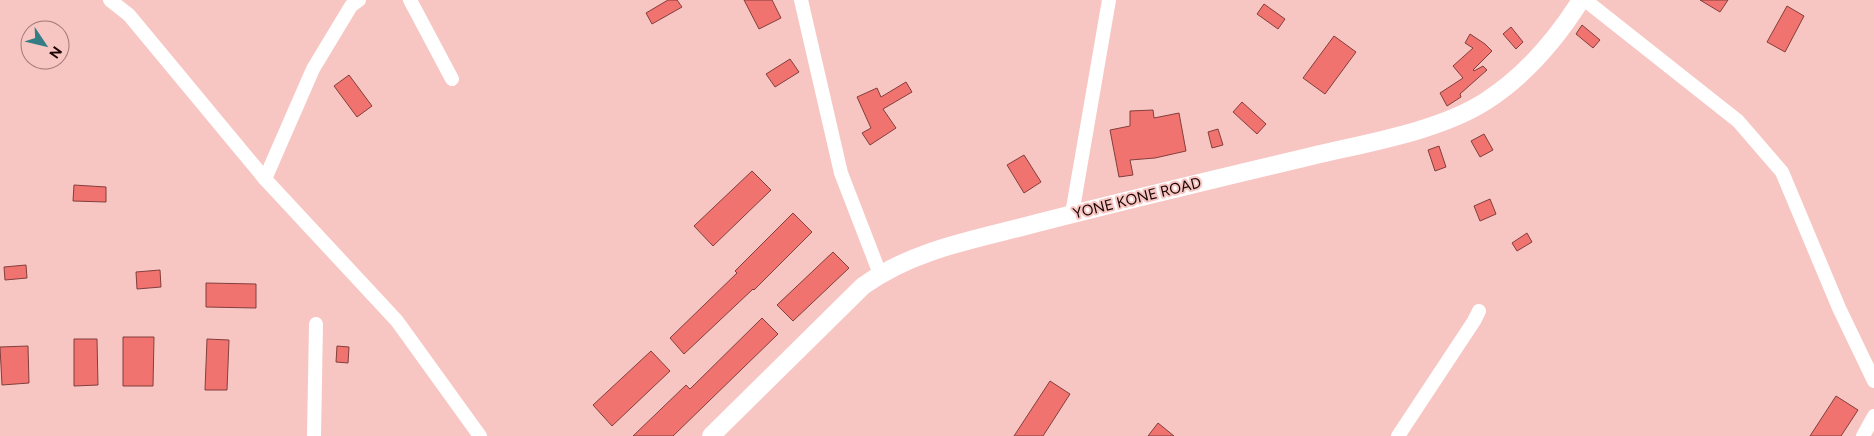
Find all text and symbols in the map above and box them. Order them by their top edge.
north arrow [20,20,70,70]
text: N [45,43,65,61]
street label: YONE KONE ROAD [1071,173,1203,223]

